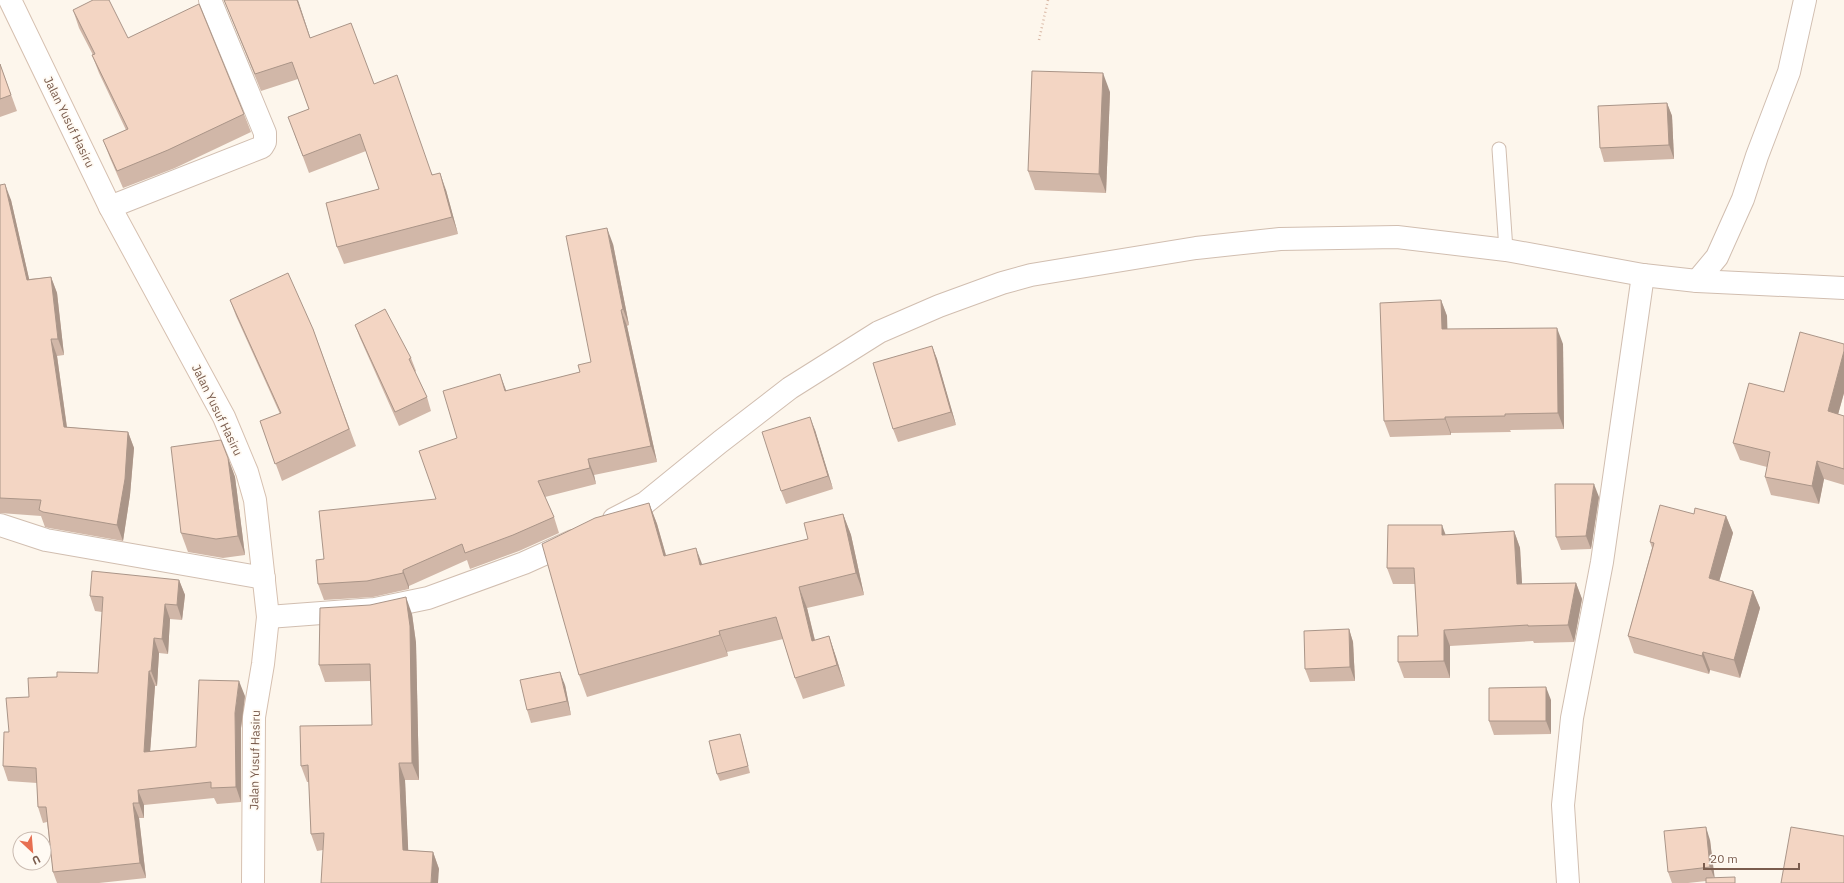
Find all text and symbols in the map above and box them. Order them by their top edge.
street label: Jalan Yusuf Hasiru [41,74,98,170]
street label: Jalan Yusuf Hasiru [189,362,246,458]
street label: Jalan Yusuf Hasiru [246,710,263,810]
north arrow [12,831,52,871]
scale bar [1704,845,1799,871]
text: 20 m [1710,851,1738,866]
text: U [30,852,43,868]

